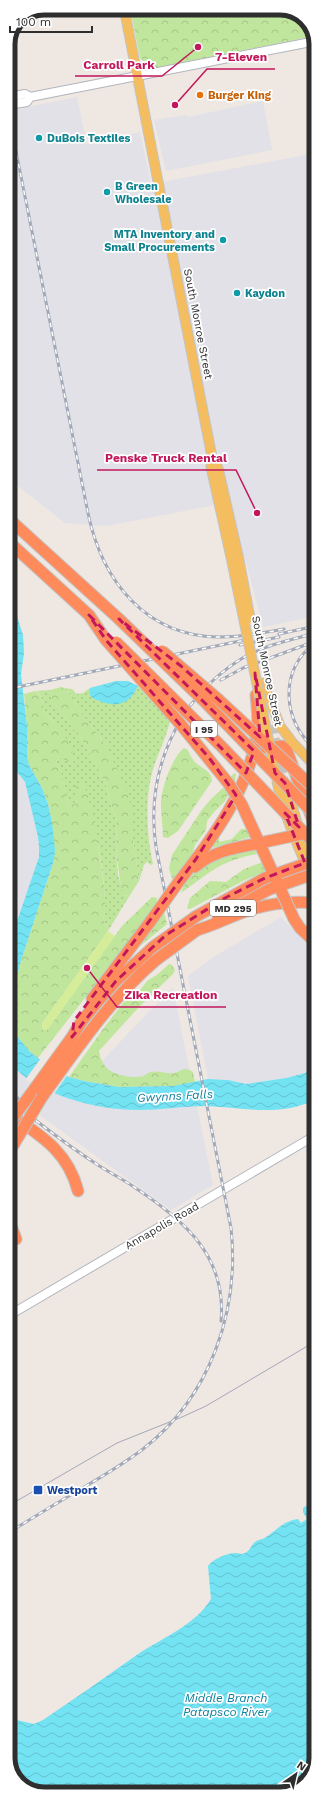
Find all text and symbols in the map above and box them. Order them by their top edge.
scale bar [10,8,92,34]
text: 100 m [16,15,51,29]
callout: 7-Eleven [207,45,275,69]
text: 7-Eleven [215,50,267,64]
callout: Carroll Park [75,52,162,76]
text: Carroll Park [83,58,155,72]
place label: Burger King [208,89,272,102]
marker: Burger King [195,90,205,100]
place label: DuBois Textiles [47,132,131,145]
marker: DuBois Textiles [34,133,44,143]
place label: B Green Wholesale [115,180,172,206]
marker: B Green Wholesale [102,187,112,197]
place label: MTA Inventory and Small Procurements [104,228,215,254]
marker: MTA Inventory and Small Procurements [218,235,228,245]
street label: South Monroe Street [181,268,215,381]
place label: Kaydon [245,287,285,300]
marker: Kaydon [232,288,242,298]
callout: Penske Truck Rental [97,446,236,470]
text: Penske Truck Rental [105,451,227,465]
street label: South Monroe Street [249,615,285,728]
road number: I 95 [191,721,217,737]
road number: MD 295 [210,900,256,916]
callout: Zika Recreation [117,983,226,1007]
text: Zika Recreation [125,988,217,1002]
water label: Gwynns Falls [137,1087,213,1105]
street label: Annapolis Road [123,1200,201,1252]
marker: Westport [32,1484,44,1496]
place label: Westport [47,1484,98,1497]
water label: Middle Branch Patapsco River [183,1691,270,1719]
north arrow [276,1754,316,1794]
text: N [294,1758,308,1774]

